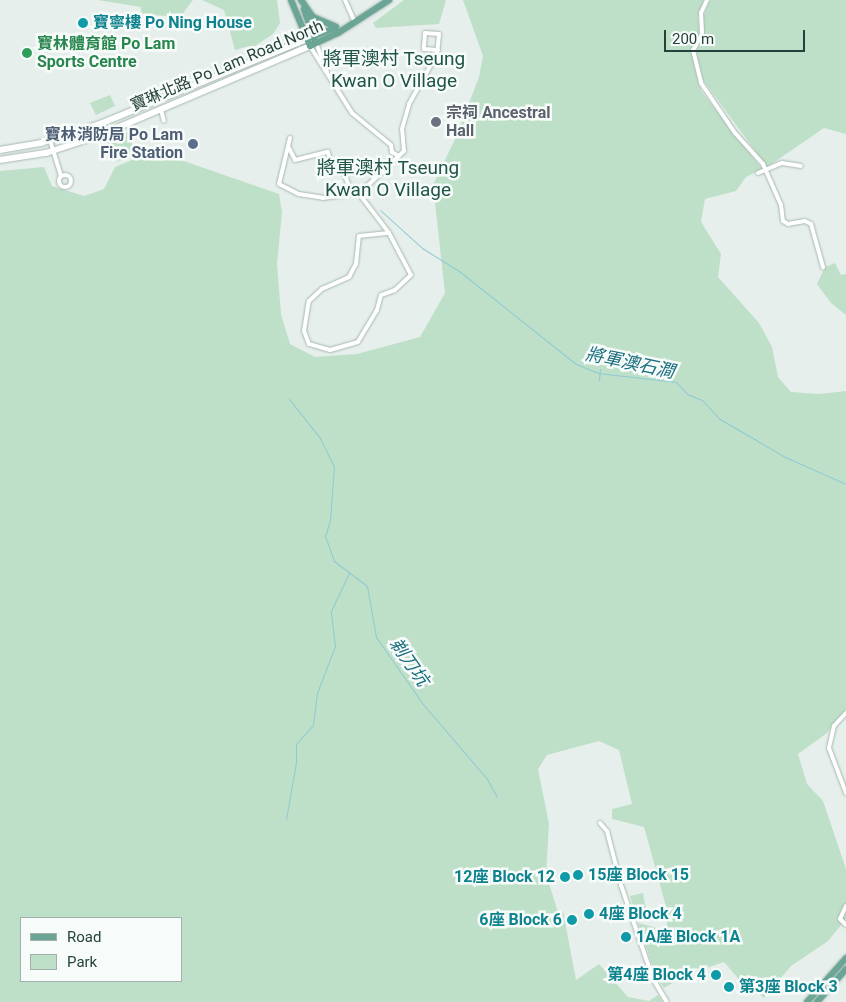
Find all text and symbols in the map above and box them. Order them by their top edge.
place label: 寶寧樓 Po Ning House [93,13,252,33]
marker: 寶寧樓 Po Ning House [77,17,89,29]
street label: 寶琳北路 Po Lam Road North [128,17,326,115]
scale bar [666,20,807,52]
text: 200 m [672,30,714,48]
place label: 寶林體育館 Po Lam Sports Centre [37,34,175,72]
marker: 寶林體育館 Po Lam Sports Centre [21,47,33,59]
district label: 將軍澳村 Tseung Kwan O Village [322,48,466,92]
place label: 宗祠 Ancestral Hall [446,103,550,141]
marker: 宗祠 Ancestral Hall [430,116,442,128]
place label: 寶林消防局 Po Lam Fire Station [45,125,183,163]
marker: 寶林消防局 Po Lam Fire Station [187,138,199,150]
district label: 將軍澳村 Tseung Kwan O Village [316,157,460,201]
water label: 將軍澳石澗 [584,343,676,383]
water label: 剃刀坑 [385,634,433,690]
place label: 15座 Block 15 [588,865,689,885]
place label: 12座 Block 12 [454,867,555,887]
marker: 15座 Block 15 [572,869,584,881]
marker: 12座 Block 12 [559,871,571,883]
place label: 4座 Block 4 [599,904,682,924]
marker: 4座 Block 4 [583,908,595,920]
place label: 6座 Block 6 [479,910,562,930]
marker: 6座 Block 6 [566,914,578,926]
legend [20,917,182,982]
place label: 1A座 Block 1A [636,927,740,947]
text: Road [67,928,101,946]
marker: 1A座 Block 1A [620,931,632,943]
text: Park [67,953,97,971]
place label: 第4座 Block 4 [607,965,706,985]
marker: 第4座 Block 4 [710,969,722,981]
place label: 第3座 Block 3 [739,977,838,997]
marker: 第3座 Block 3 [723,981,735,993]

